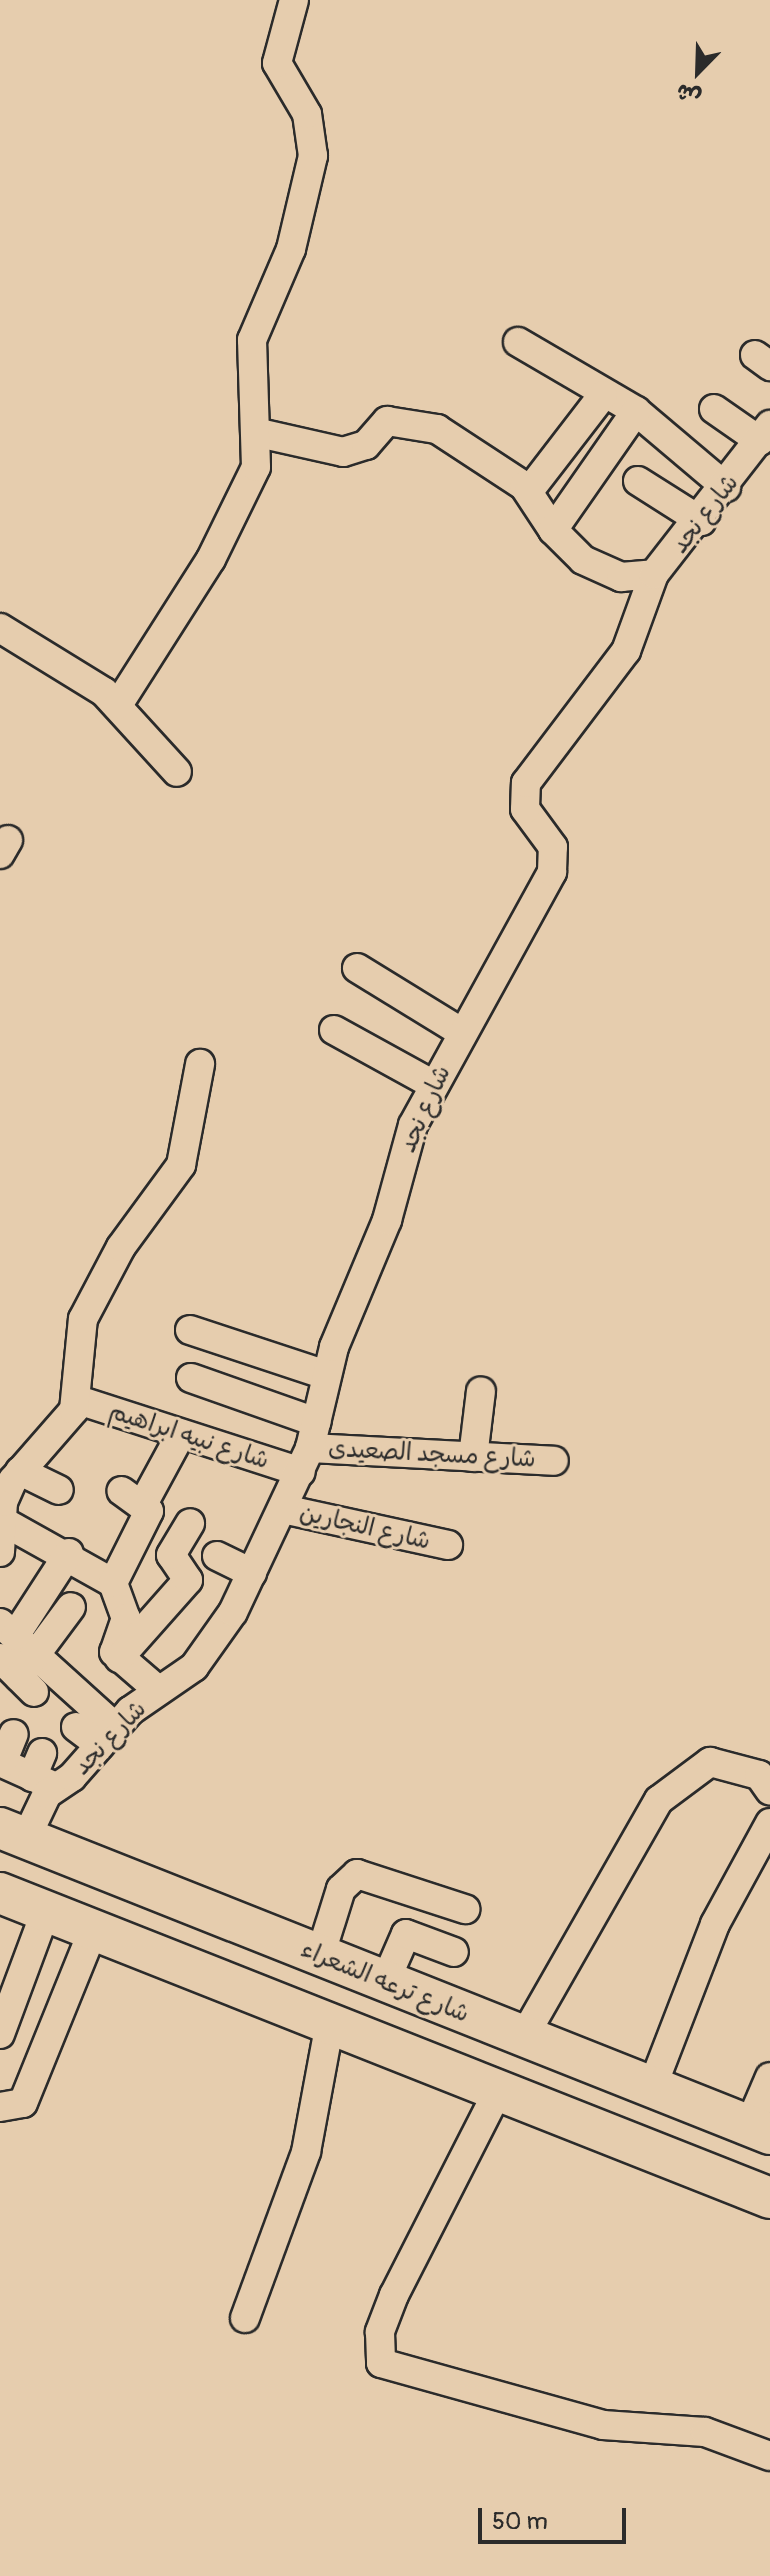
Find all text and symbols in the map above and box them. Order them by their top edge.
north arrow [658,32,738,112]
text: ش [672,76,705,112]
street label: شارع نجد [665,469,745,559]
street label: شارع نجد [393,1061,457,1157]
street label: شارع نبيه ابراهيم [106,1397,272,1475]
street label: شارع مسجد الصعيدى [328,1434,536,1474]
street label: شارع النجارين [297,1498,433,1556]
street label: شارع نجد [68,1695,152,1781]
street label: شارع ترعه الشعراء [297,1935,473,2029]
scale bar [482,2492,630,2542]
text: 50 m [492,2507,548,2536]

